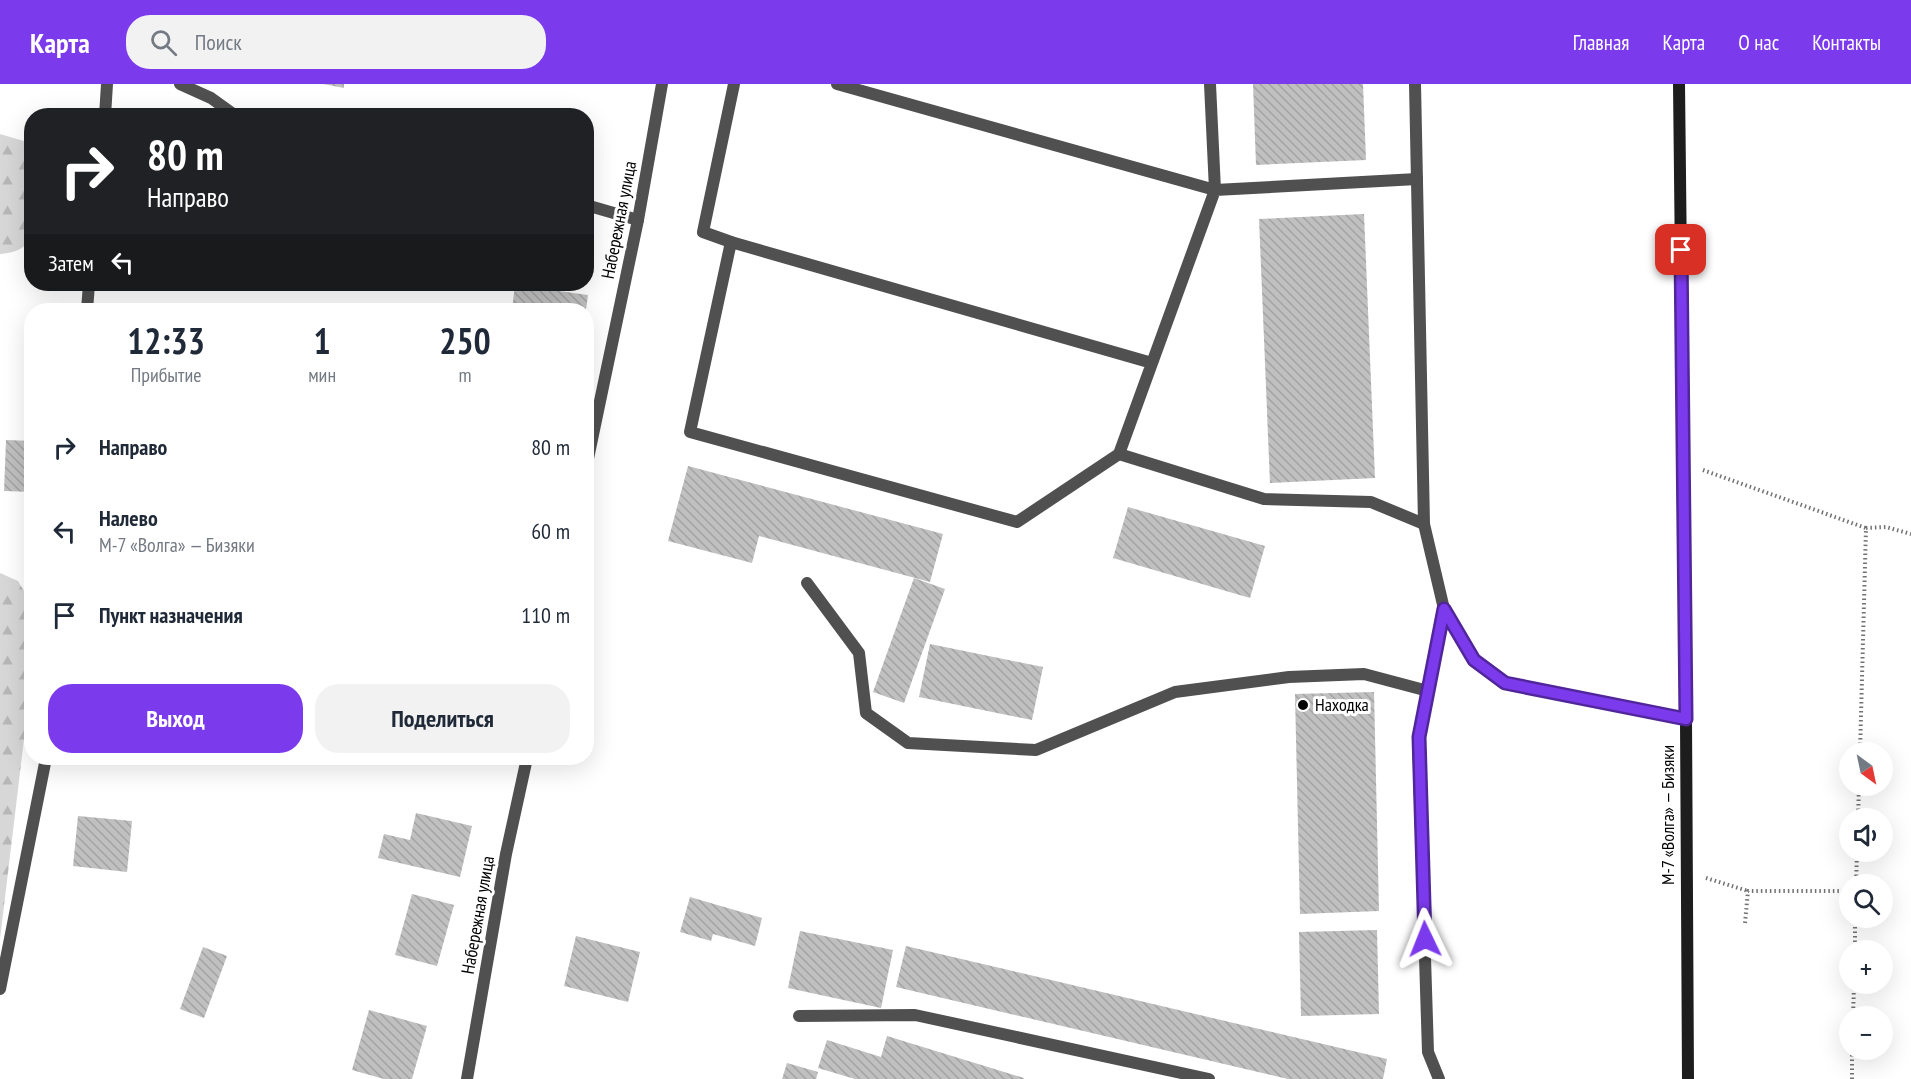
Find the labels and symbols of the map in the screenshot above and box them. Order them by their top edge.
street label: Набережная улица [596,159,641,281]
pin [1655,224,1706,275]
place label: Находка [1315,693,1369,716]
marker: Находка [1296,698,1310,712]
north arrow [1839,742,1893,796]
street label: М-7 «Волга» — Бизяки [1656,745,1679,885]
street label: Набережная улица [456,854,499,976]
position arrow [1393,907,1457,971]

